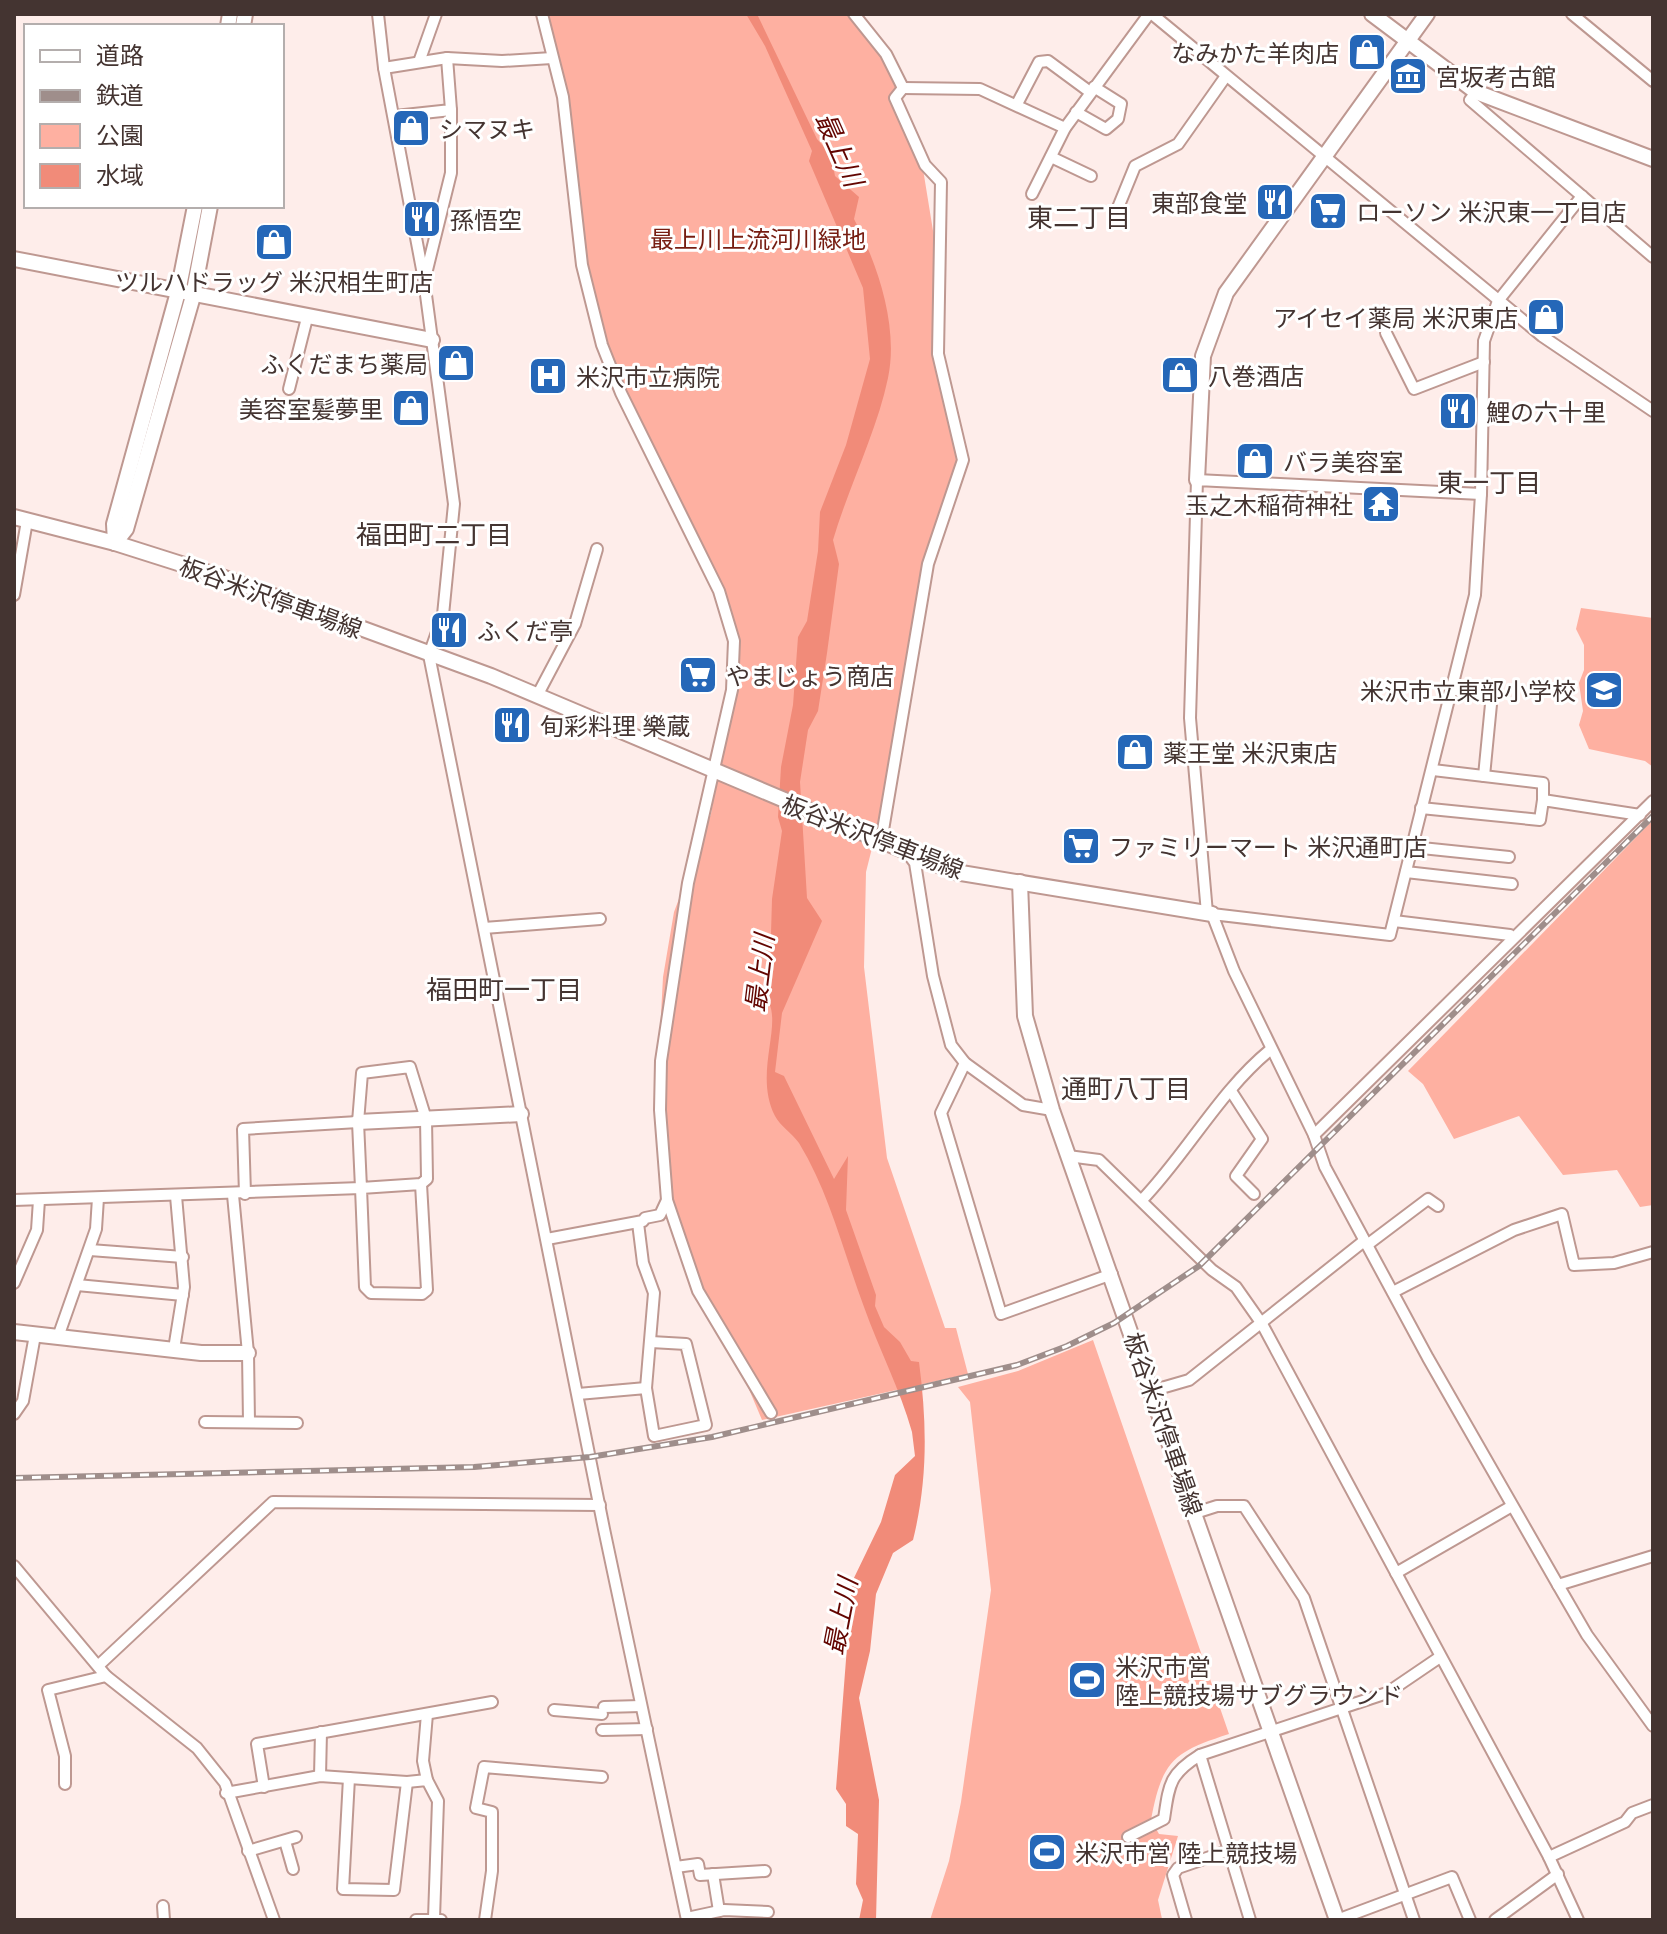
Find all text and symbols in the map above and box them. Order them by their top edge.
legend [24,24,284,208]
shop icon: なみかた羊肉店 [1346,31,1388,73]
place label: なみかた羊肉店 [1171,38,1339,67]
text: 道路 [96,40,144,69]
museum icon: 宮坂考古館 [1387,55,1429,97]
place label: 宮坂考古館 [1436,62,1556,91]
text: 鉄道 [96,80,144,109]
shop icon: シマヌキ [390,107,432,149]
water label: 最上川 [810,107,872,194]
place label: シマヌキ [439,114,535,143]
text: 公園 [96,120,144,149]
text: 水域 [96,160,144,189]
restaurant icon: 東部食堂 [1254,181,1296,223]
place label: 東部食堂 [1151,188,1247,217]
supermarket icon: ローソン 米沢東一丁目店 [1307,190,1349,232]
place label: ローソン 米沢東一丁目店 [1356,197,1626,226]
restaurant icon: 孫悟空 [401,198,443,240]
district label: 東二丁目 [1027,201,1131,233]
place label: 孫悟空 [450,205,522,234]
shop icon: ツルハドラッグ 米沢相生町店 [253,221,295,263]
park label: 最上川上流河川緑地 [650,224,866,253]
place label: ツルハドラッグ 米沢相生町店 [115,267,433,296]
shop icon: アイセイ薬局 米沢東店 [1525,296,1567,338]
place label: アイセイ薬局 米沢東店 [1273,303,1518,332]
shop icon: ふくだまち薬局 [435,342,477,384]
place label: ふくだまち薬局 [260,349,428,378]
shop icon: 八巻酒店 [1159,354,1201,396]
hospital icon: 米沢市立病院 [527,355,569,397]
place label: 八巻酒店 [1208,361,1304,390]
place label: 米沢市立病院 [576,362,720,391]
shop icon: 美容室髪夢里 [390,387,432,429]
restaurant icon: 鯉の六十里 [1437,390,1479,432]
place label: 美容室髪夢里 [239,394,383,423]
place label: 鯉の六十里 [1486,397,1606,426]
shop icon: バラ美容室 [1234,440,1276,482]
place label: バラ美容室 [1283,447,1403,476]
district label: 東一丁目 [1437,466,1541,498]
temple icon: 玉之木稲荷神社 [1360,483,1402,525]
place label: 玉之木稲荷神社 [1185,490,1353,519]
district label: 福田町二丁目 [356,518,512,550]
street label: 板谷米沢停車場線 [176,551,366,643]
restaurant icon: ふくだ亭 [428,609,470,651]
place label: ふくだ亭 [477,616,573,645]
supermarket icon: やまじょう商店 [677,654,719,696]
place label: やまじょう商店 [726,661,894,690]
school or university icon: 米沢市立東部小学校 [1583,669,1625,711]
place label: 米沢市立東部小学校 [1360,676,1576,705]
restaurant icon: 旬彩料理 樂蔵 [491,704,533,746]
place label: 旬彩料理 樂蔵 [540,711,690,740]
shop icon: 薬王堂 米沢東店 [1114,731,1156,773]
place label: 薬王堂 米沢東店 [1163,738,1337,767]
street label: 板谷米沢停車場線 [778,788,968,884]
supermarket icon: ファミリーマート 米沢通町店 [1060,825,1102,867]
place label: ファミリーマート 米沢通町店 [1109,832,1427,861]
water label: 最上川 [738,929,780,1014]
district label: 福田町一丁目 [426,973,582,1005]
district label: 通町八丁目 [1061,1072,1191,1104]
street label: 板谷米沢停車場線 [1119,1329,1209,1519]
water label: 最上川 [817,1572,864,1657]
place label: 米沢市営 陸上競技場サブグラウンド [1115,1652,1403,1709]
sports icon: 米沢市営 陸上競技場サブグラウンド [1066,1659,1108,1701]
sports icon: 米沢市営 陸上競技場 [1026,1831,1068,1873]
place label: 米沢市営 陸上競技場 [1075,1838,1297,1867]

